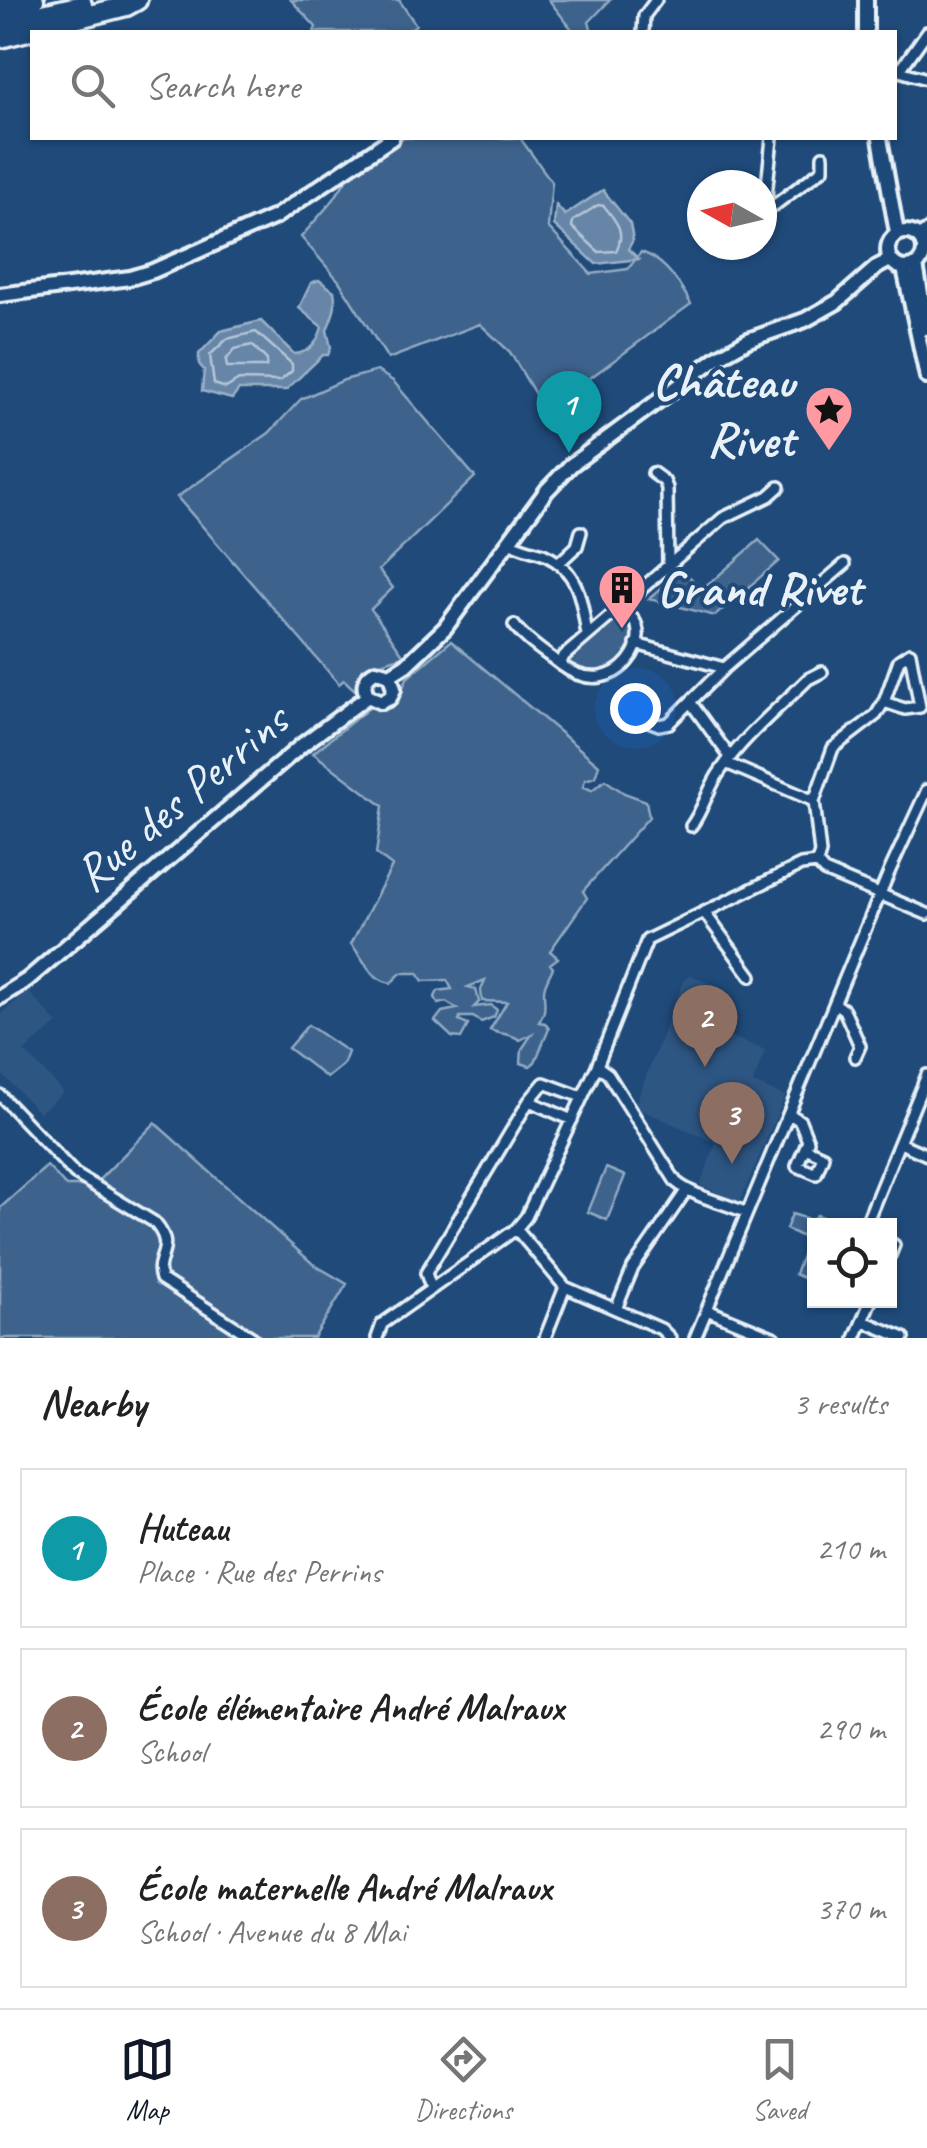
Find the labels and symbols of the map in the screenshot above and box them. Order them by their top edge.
north arrow [687,170,777,260]
place label: Château Rivet [652,350,799,471]
pin: 1 [536,370,602,453]
place icon: Château Rivet [803,384,855,452]
place label: Grand Rivet [657,557,867,620]
building icon: Grand Rivet [596,562,648,630]
your location [610,683,661,734]
street label: Rue des Perrins [61,687,304,905]
pin: 2 [672,984,738,1067]
pin: 3 [700,1082,764,1164]

